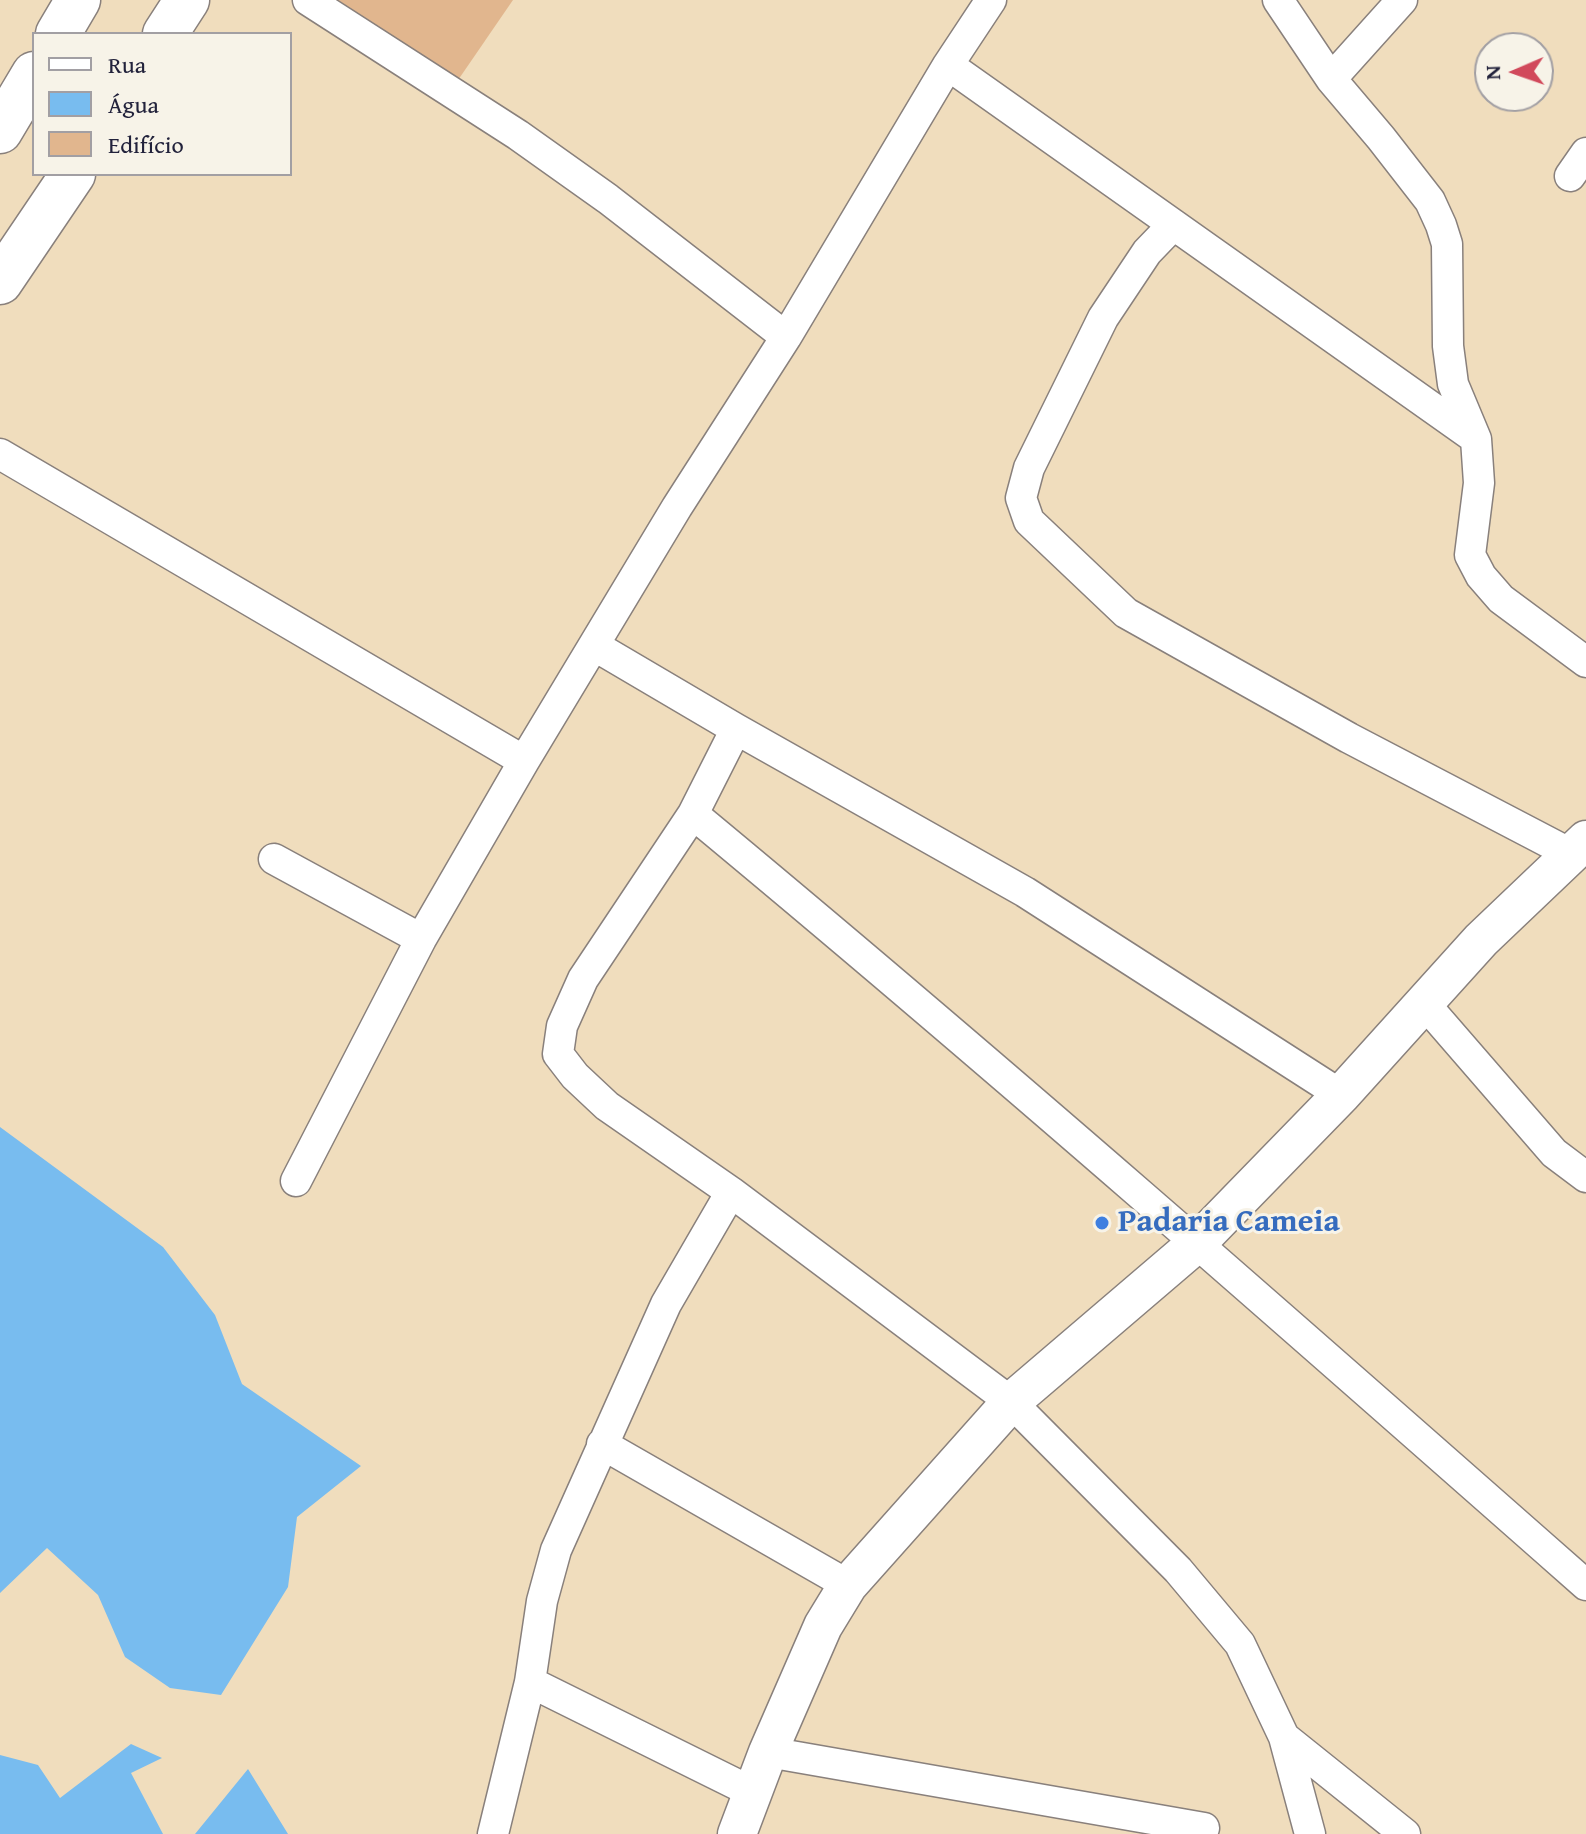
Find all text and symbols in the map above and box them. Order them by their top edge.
legend [32,32,292,176]
north arrow [1474,32,1554,112]
text: Rua [108,47,146,82]
text: N [1476,65,1508,81]
text: Água [108,87,159,122]
text: Edifício [108,127,184,162]
place label: Padaria Cameia [1118,1204,1340,1242]
marker: Padaria Cameia [1093,1214,1111,1232]

